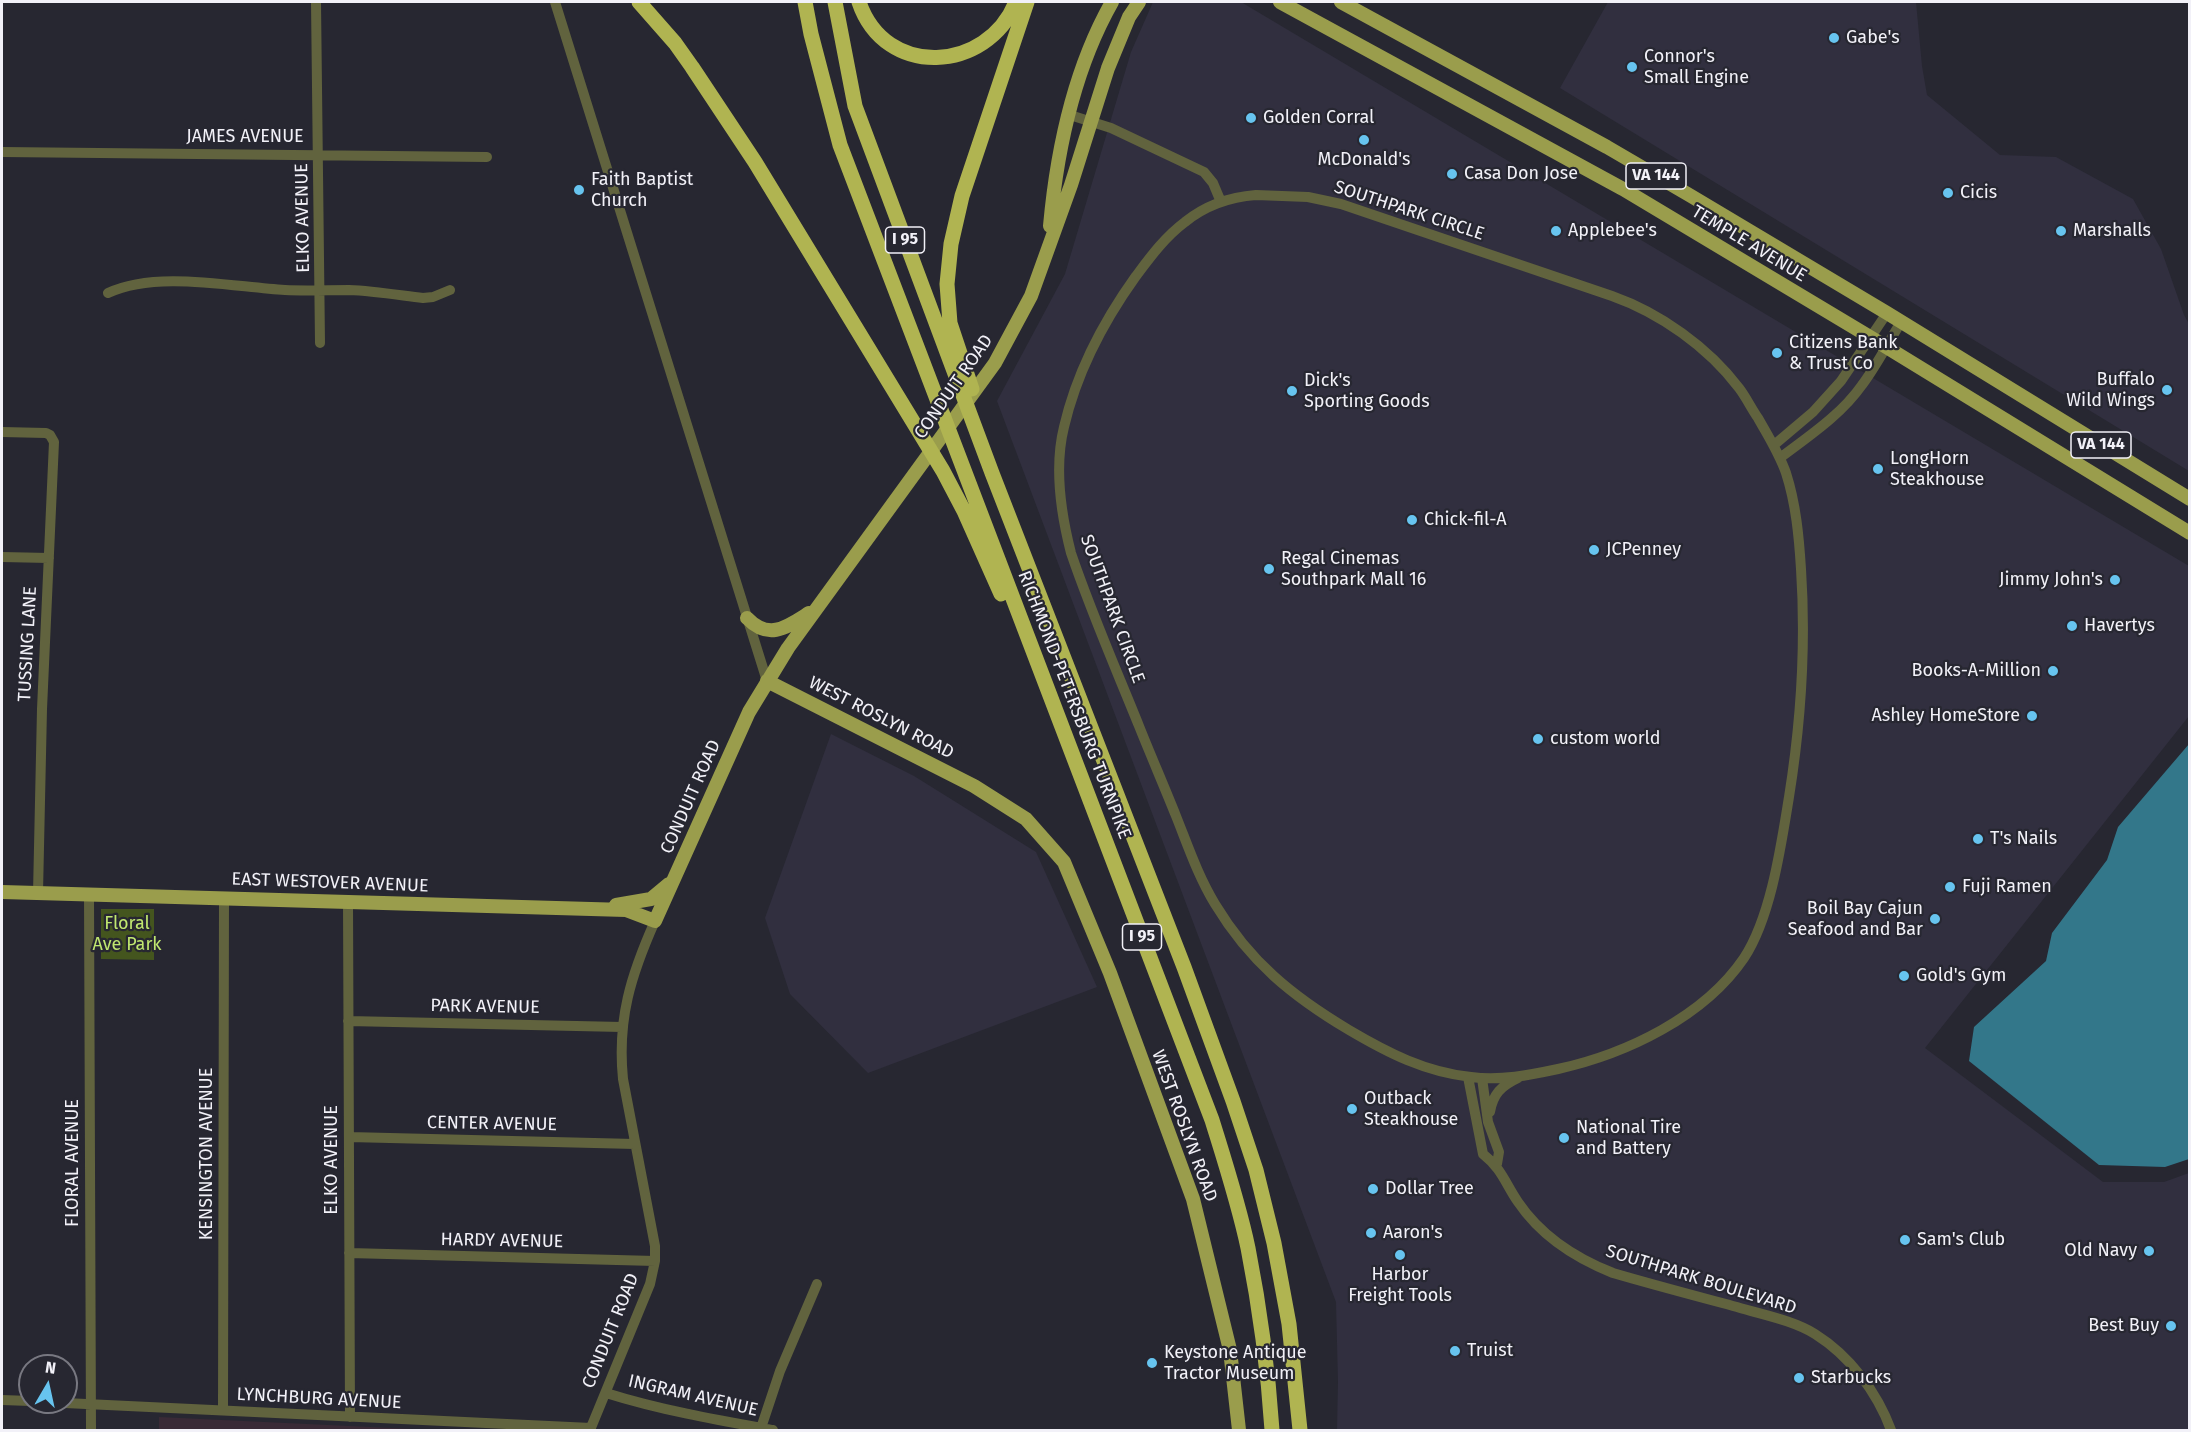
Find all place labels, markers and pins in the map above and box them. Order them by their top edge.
place label: Gabe's [1846,27,1900,49]
marker: Gabe's [1827,31,1841,45]
place label: Connor's Small Engine [1644,46,1749,88]
marker: Connor's Small Engine [1625,60,1639,74]
place label: Golden Corral [1263,107,1374,129]
marker: Golden Corral [1244,111,1258,125]
marker: McDonald's [1357,133,1371,147]
place label: McDonald's [1318,149,1410,171]
place label: Casa Don Jose [1464,163,1578,185]
marker: Casa Don Jose [1445,167,1459,181]
place label: Faith Baptist Church [591,169,693,212]
place label: Cicis [1960,182,1997,204]
marker: Faith Baptist Church [572,183,586,197]
marker: Cicis [1941,186,1955,200]
place label: Applebee's [1568,220,1657,242]
place label: Marshalls [2073,220,2151,242]
marker: Applebee's [1549,224,1563,238]
marker: Marshalls [2054,224,2068,238]
place label: Citizens Bank & Trust Co [1789,332,1898,374]
marker: Citizens Bank & Trust Co [1770,346,1784,360]
place label: Buffalo Wild Wings [2066,369,2155,412]
place label: Dick's Sporting Goods [1304,370,1430,412]
marker: Buffalo Wild Wings [2160,383,2174,397]
marker: Dick's Sporting Goods [1285,384,1299,398]
place label: LongHorn Steakhouse [1890,448,1984,490]
marker: LongHorn Steakhouse [1871,462,1885,476]
place label: Chick-fil-A [1424,509,1507,531]
marker: Chick-fil-A [1405,513,1419,527]
place label: JCPenney [1606,539,1681,561]
marker: JCPenney [1587,543,1601,557]
place label: Regal Cinemas Southpark Mall 16 [1281,548,1426,590]
marker: Regal Cinemas Southpark Mall 16 [1262,562,1276,576]
place label: Jimmy John's [1999,569,2103,591]
marker: Jimmy John's [2108,573,2122,587]
place label: Havertys [2084,615,2155,637]
marker: Havertys [2065,619,2079,633]
place label: Books-A-Million [1911,660,2041,682]
marker: Books-A-Million [2046,664,2060,678]
place label: Ashley HomeStore [1871,705,2020,727]
marker: Ashley HomeStore [2025,709,2039,723]
place label: custom world [1550,728,1661,750]
marker: custom world [1531,732,1545,746]
place label: T's Nails [1990,828,2057,850]
marker: T's Nails [1971,832,1985,846]
place label: Fuji Ramen [1962,876,2052,898]
marker: Fuji Ramen [1943,880,1957,894]
place label: Boil Bay Cajun Seafood and Bar [1788,898,1923,940]
marker: Boil Bay Cajun Seafood and Bar [1928,912,1942,926]
place label: Gold's Gym [1916,965,2006,987]
marker: Gold's Gym [1897,969,1911,983]
place label: Outback Steakhouse [1364,1088,1458,1130]
marker: Outback Steakhouse [1345,1102,1359,1116]
place label: National Tire and Battery [1576,1117,1681,1160]
marker: National Tire and Battery [1557,1131,1571,1145]
place label: Dollar Tree [1385,1178,1474,1200]
marker: Dollar Tree [1366,1182,1380,1196]
place label: Aaron's [1383,1222,1443,1244]
marker: Aaron's [1364,1226,1378,1240]
place label: Sam's Club [1917,1229,2005,1251]
marker: Sam's Club [1898,1233,1912,1247]
place label: Old Navy [2064,1240,2137,1262]
marker: Old Navy [2142,1244,2156,1258]
marker: Harbor Freight Tools [1393,1248,1407,1262]
place label: Harbor Freight Tools [1348,1264,1452,1306]
place label: Best Buy [2088,1315,2159,1337]
marker: Best Buy [2164,1319,2178,1333]
place label: Truist [1467,1340,1513,1362]
place label: Keystone Antique Tractor Museum [1164,1342,1307,1384]
marker: Truist [1448,1344,1462,1358]
marker: Keystone Antique Tractor Museum [1145,1356,1159,1370]
place label: Starbucks [1811,1367,1891,1389]
marker: Starbucks [1792,1371,1806,1385]

